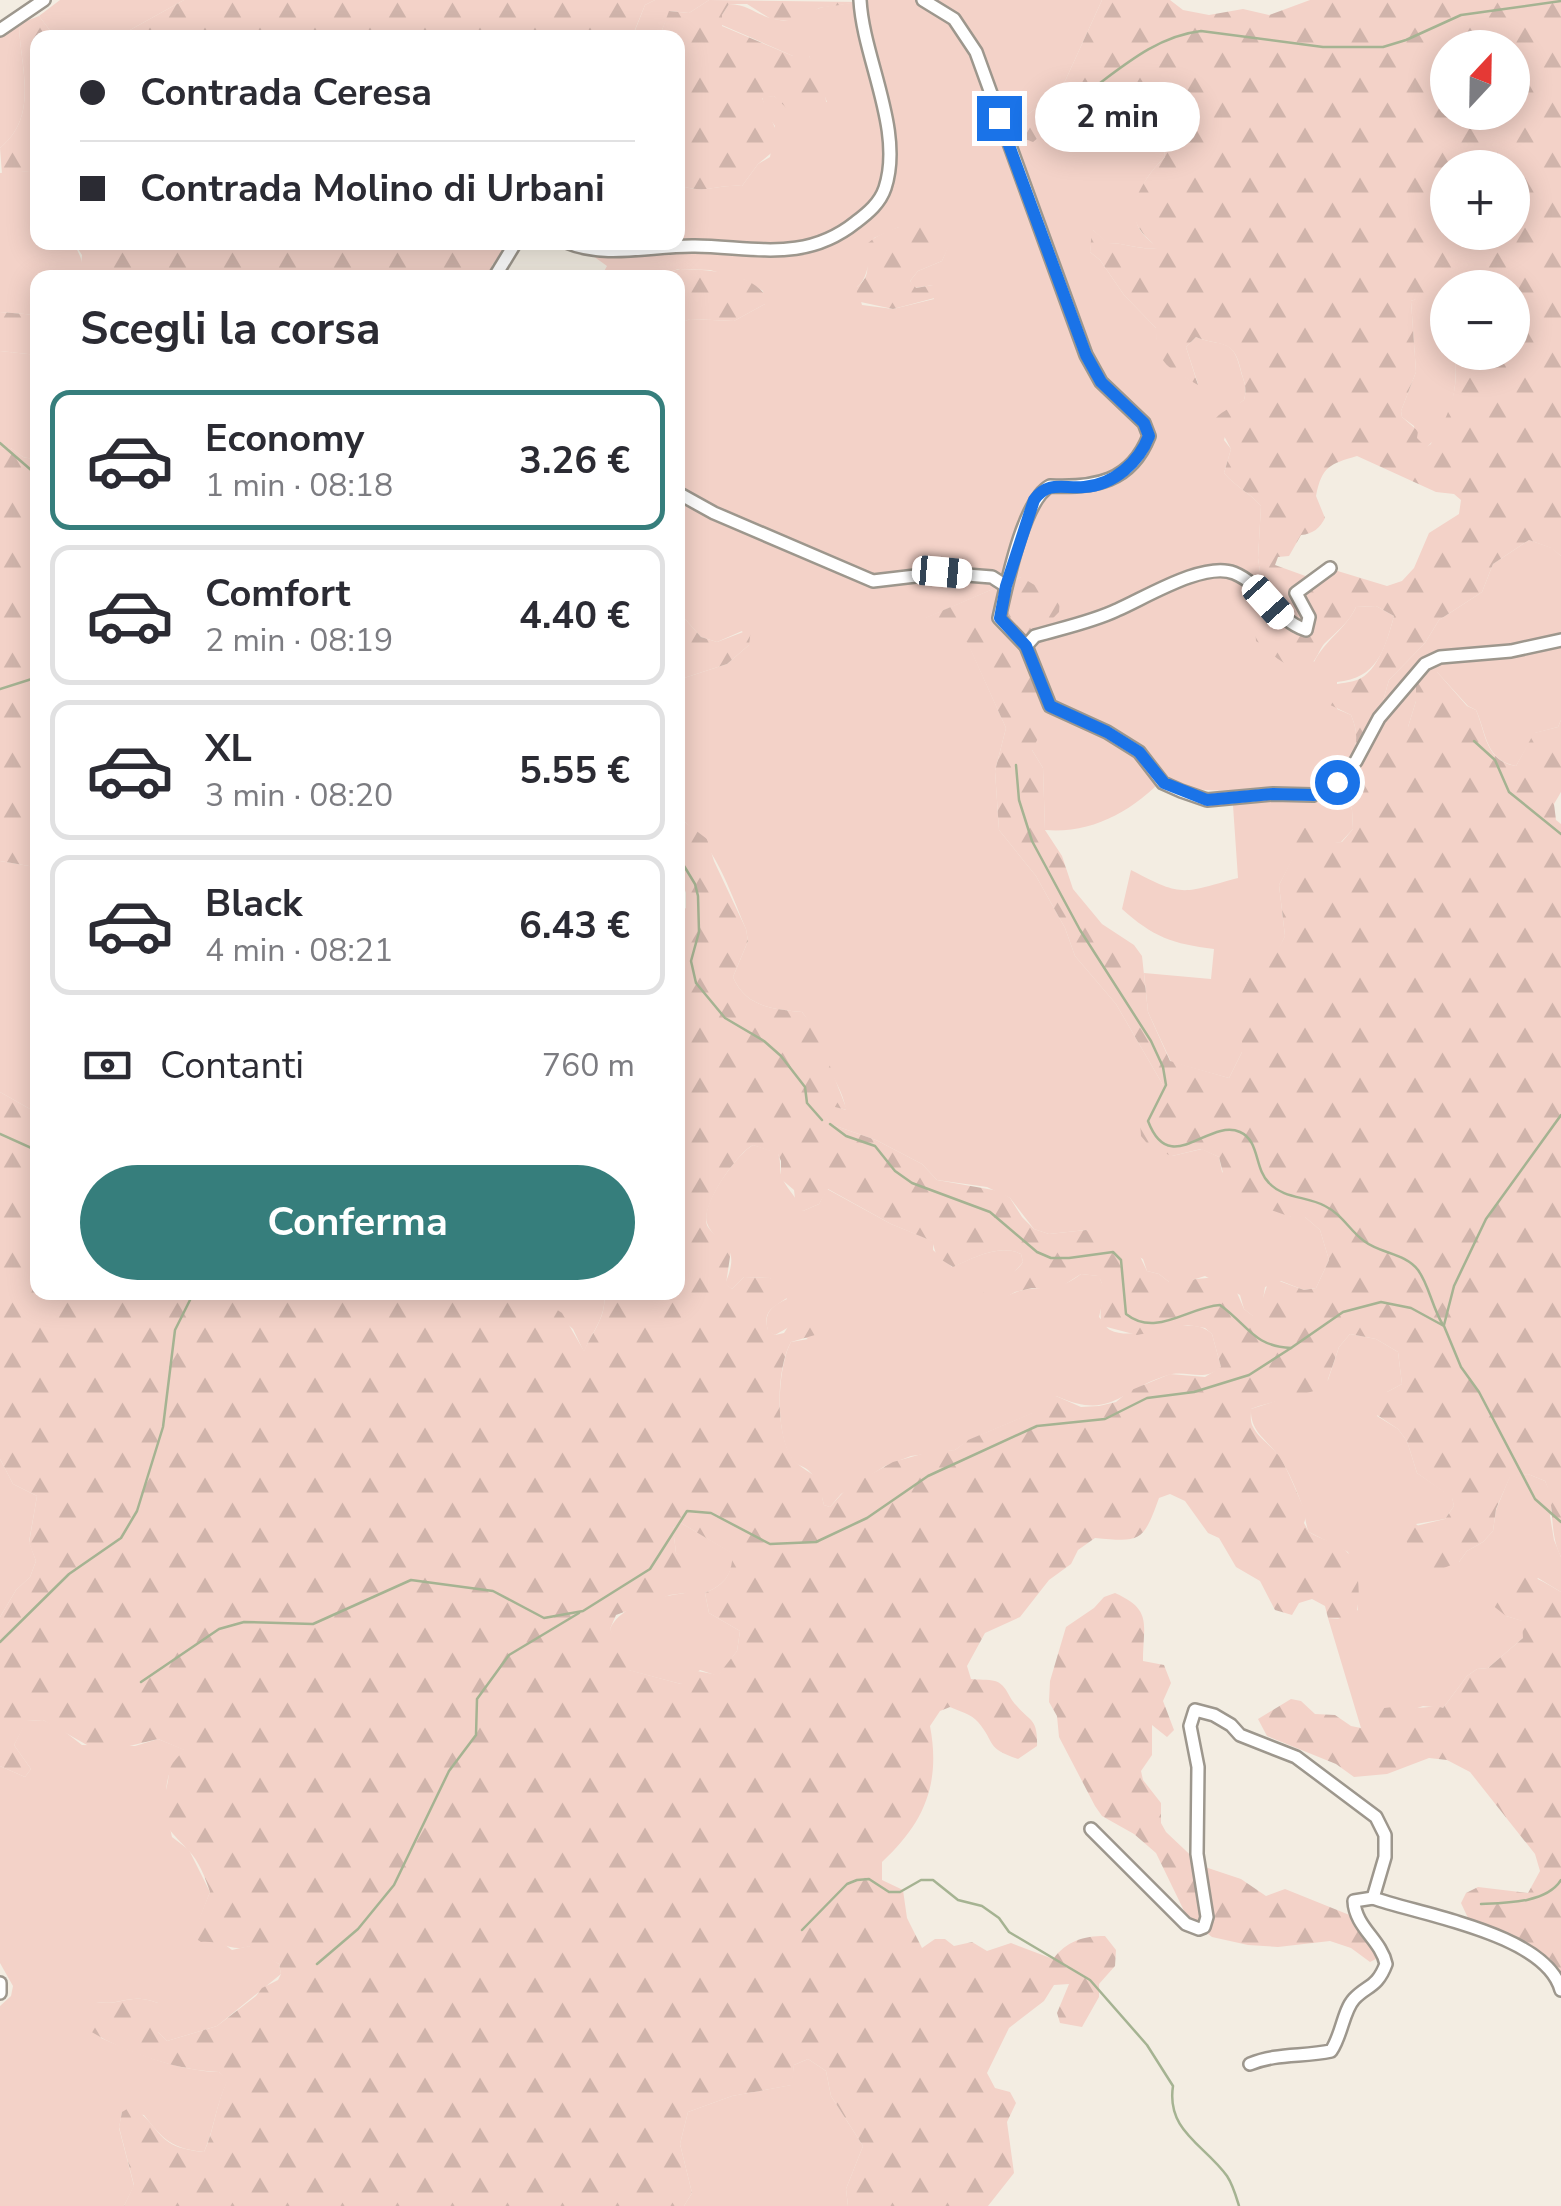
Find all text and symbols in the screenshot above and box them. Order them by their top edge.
north arrow [1430,30,1530,130]
map controls [1430,30,1530,370]
text: Contrada Ceresa [140,67,432,118]
callout: 2 min [1034,83,1199,153]
text: 2 min [1076,95,1159,138]
route end [977,96,1022,141]
button: + [1430,150,1530,250]
text: Contrada Molino di Urbani [140,163,605,214]
button: − [1430,270,1530,370]
text: Scegli la corsa [80,299,381,360]
text: Economy [205,413,364,464]
icon: car [85,415,175,505]
text: 3.26 € [519,435,630,486]
text: 1 min · 08:18 [205,464,393,507]
car [911,554,973,590]
text: Comfort [205,568,350,619]
icon: car [85,570,175,660]
car [1237,570,1299,634]
text: 4.40 € [519,590,630,641]
text: 2 min · 08:19 [205,619,393,662]
text: XL [205,723,252,774]
icon: car [85,725,175,815]
text: 5.55 € [519,745,630,796]
route start [1315,760,1360,805]
text: 3 min · 08:20 [205,774,393,817]
text: Black [205,878,302,929]
icon: car [85,880,175,970]
text: 6.43 € [519,900,630,951]
text: 4 min · 08:21 [205,929,393,972]
icon: cash [80,1038,135,1093]
text: Contanti [160,1040,304,1091]
text: 760 m [542,1044,635,1087]
button: Conferma [80,1165,635,1280]

